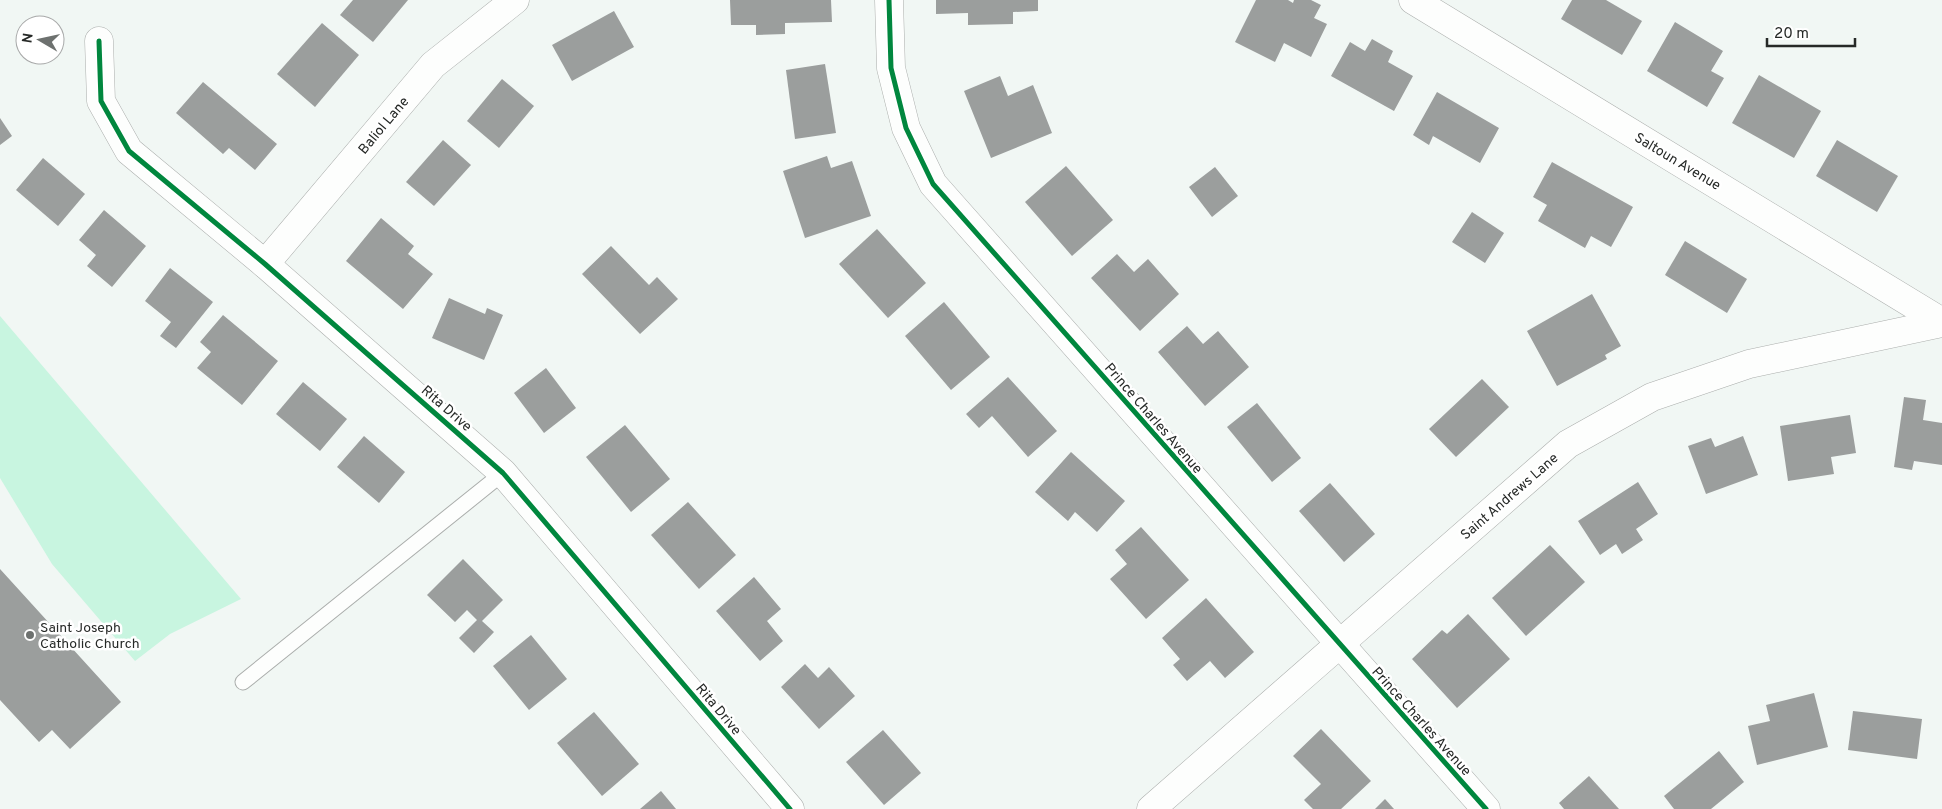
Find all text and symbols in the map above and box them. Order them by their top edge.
north arrow [15,15,65,65]
scale bar [1767,15,1854,47]
text: 20 m [1774,25,1809,44]
text: N [19,32,38,45]
street label: Baliol Lane [355,94,413,158]
street label: Saltoun Avenue [1631,130,1724,195]
street label: Prince Charles Avenue [1100,360,1205,478]
street label: Rita Drive [417,382,475,436]
street label: Saint Andrews Lane [1458,450,1562,544]
place label: Saint Joseph Catholic Church [40,620,140,653]
marker: Saint Joseph Catholic Church [24,629,36,641]
street label: Prince Charles Avenue [1367,664,1474,780]
street label: Rita Drive [691,681,744,739]

